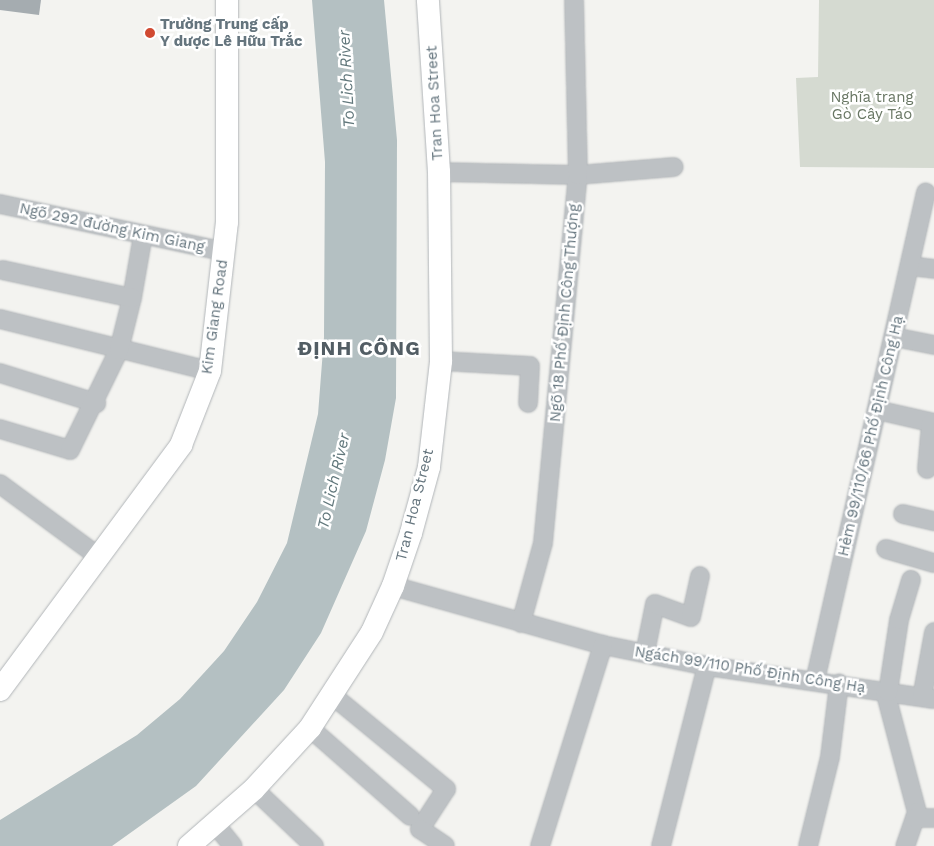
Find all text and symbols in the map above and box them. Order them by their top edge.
place label: Trường Trung cấp Y dược Lê Hữu Trắc [160,15,303,50]
marker: Trường Trung cấp Y dược Lê Hữu Trắc [144,27,156,39]
water label: To Lich River [335,30,359,128]
street label: Tran Hoa Street [423,45,447,161]
park label: Nghĩa trang Gò Cây Táo [830,88,914,123]
street label: Ngõ 292 đường Kim Giang [18,200,206,256]
street label: Ngõ 18 Phố Định Công Thượng [546,203,584,423]
street label: Kim Giang Road [198,259,232,375]
street label: Hẻm 99/110/66 Phố Định Công Hạ [834,314,908,558]
district label: ĐỊNH CÔNG [296,336,422,360]
water label: To Lich River [314,431,354,531]
street label: Tran Hoa Street [392,447,438,563]
street label: Ngách 99/110 Phố Định Công Hạ [633,643,867,697]

